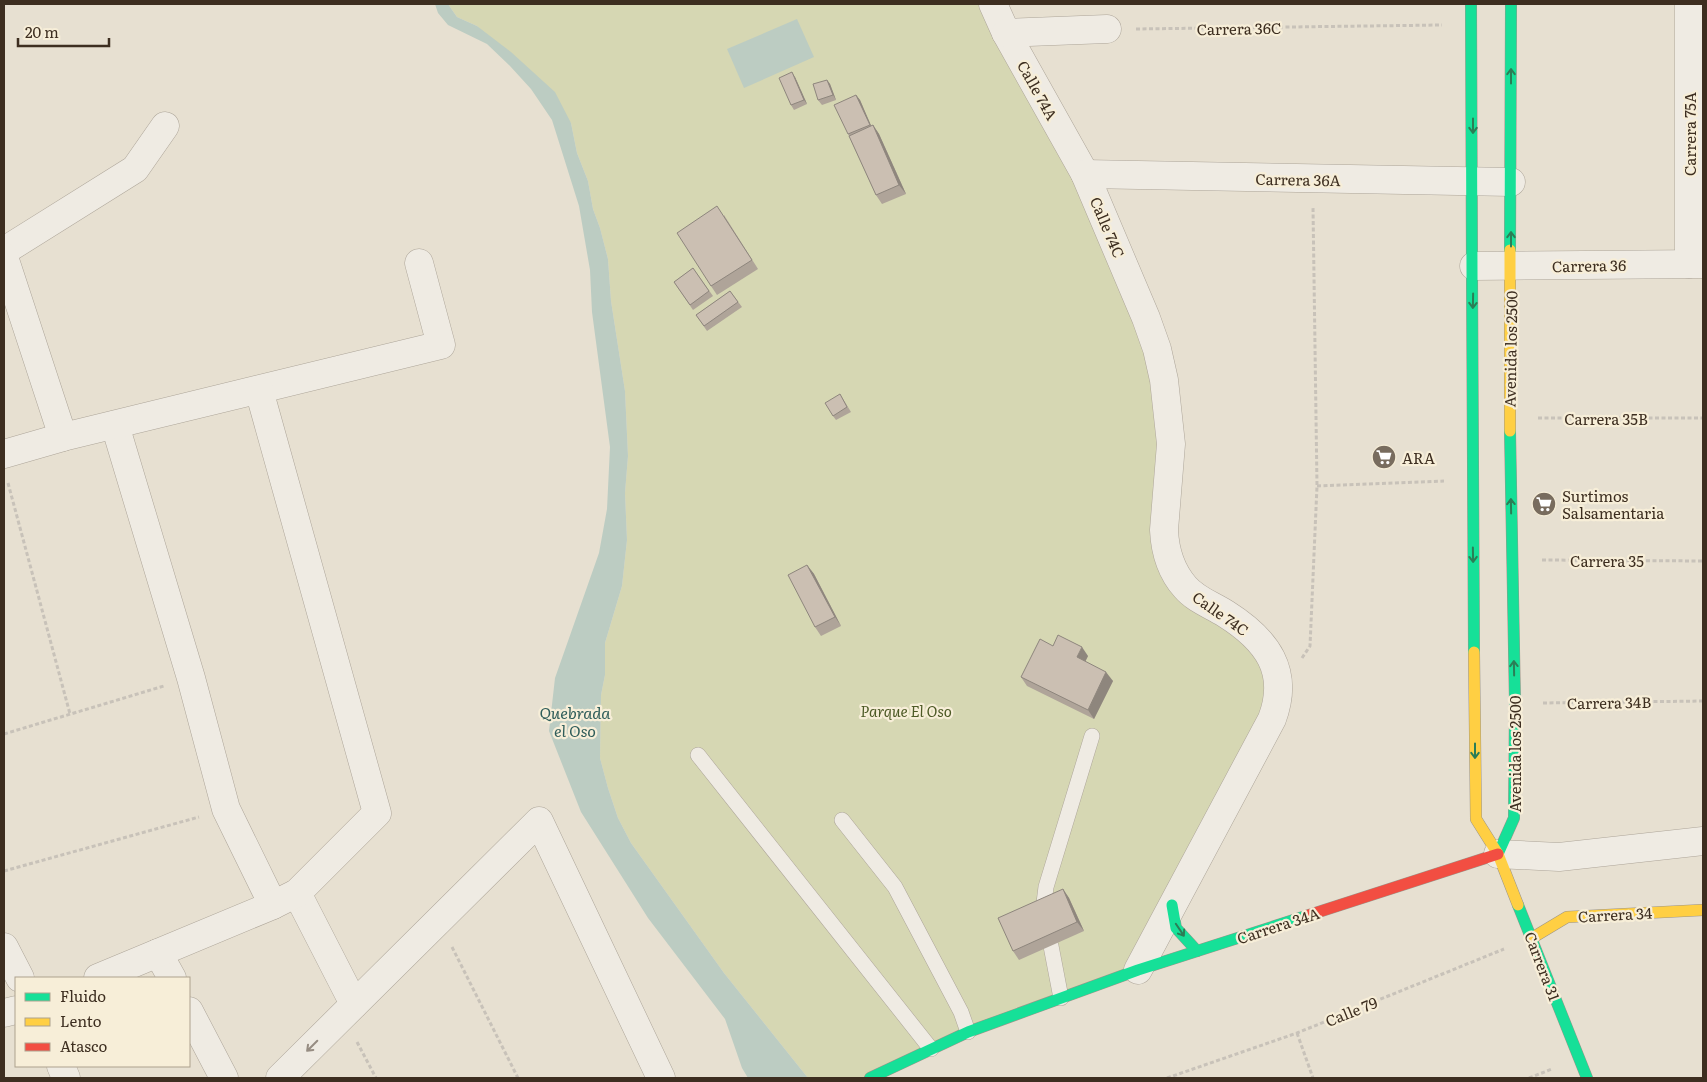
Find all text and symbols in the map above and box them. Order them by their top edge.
scale bar [18,15,109,47]
street label: Carrera 36C [1196,16,1282,40]
text: 20 m [25,20,59,43]
street label: Calle 74A [1012,56,1064,124]
one-way arrow [1506,68,1516,84]
street label: Carrera 75A [1678,92,1701,176]
one-way arrow [1468,117,1478,133]
street label: Carrera 36A [1255,167,1341,191]
street label: Calle 74C [1085,193,1131,261]
one-way arrow [1506,231,1516,247]
street label: Carrera 36 [1552,253,1626,277]
street label: Avenida los 2500 [1497,290,1523,408]
one-way arrow [1468,292,1478,309]
street label: Carrera 35B [1564,407,1648,430]
supermarket icon: ARA [1371,444,1397,470]
place label: ARA [1402,446,1435,469]
place label: Surtimos Salsamentaria [1562,484,1665,524]
supermarket icon: Surtimos Salsamentaria [1531,491,1557,517]
one-way arrow [1506,498,1516,514]
one-way arrow [1468,546,1478,563]
street label: Carrera 35 [1570,549,1644,572]
street label: Calle 74C [1188,585,1254,641]
one-way arrow [1510,661,1519,677]
street label: Carrera 34B [1567,690,1651,714]
street label: Avenida los 2500 [1503,695,1526,812]
park label: Parque El Oso [860,699,952,722]
water label: Quebrada el Oso [540,700,611,742]
one-way arrow [1470,742,1480,759]
street label: Carrera 34A [1234,901,1322,949]
street label: Carrera 34 [1577,901,1653,927]
one-way arrow [1175,923,1185,937]
street label: Carrera 31 [1519,928,1567,1004]
legend [15,977,190,1067]
text: Fluido [60,984,106,1007]
street label: Calle 79 [1321,990,1381,1032]
text: Lento [60,1009,102,1032]
text: Atasco [60,1034,107,1057]
one-way arrow [306,1040,318,1053]

